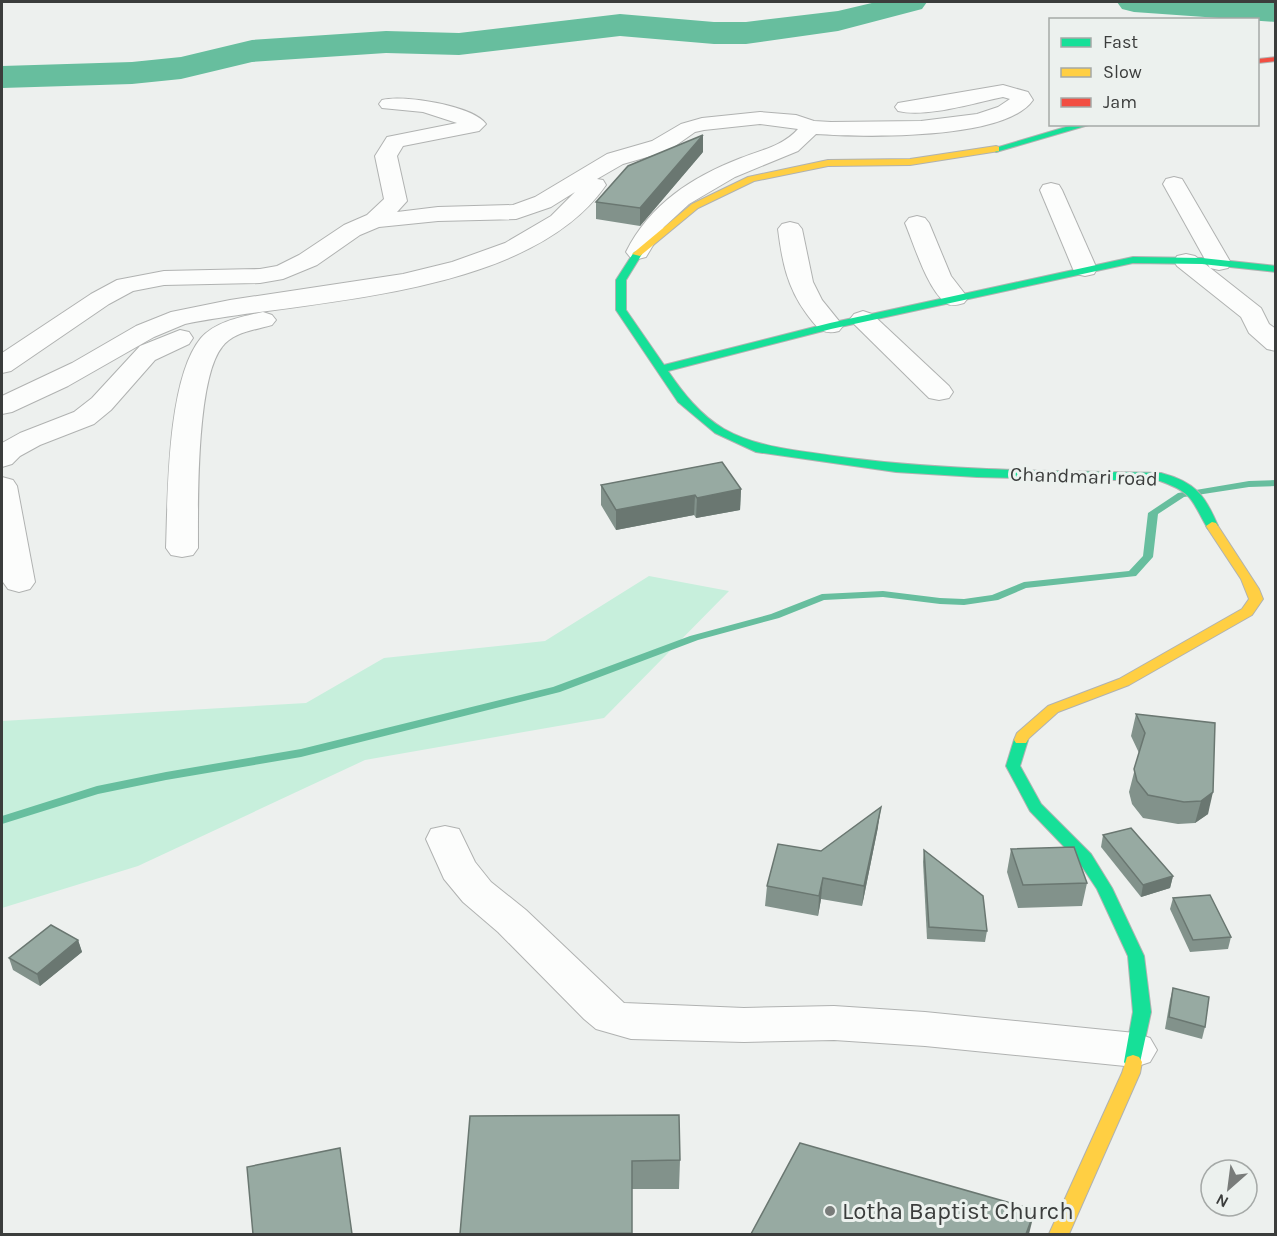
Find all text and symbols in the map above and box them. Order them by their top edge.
legend [1049,18,1259,126]
text: Fast [1103,31,1138,53]
text: Slow [1103,61,1142,83]
text: Jam [1103,91,1137,113]
street label: Chandmari road [1010,462,1158,491]
north arrow [1199,1158,1259,1218]
text: N [1213,1190,1232,1212]
place label: Lotha Baptist Church [842,1197,1074,1225]
marker: Lotha Baptist Church [823,1204,837,1218]

